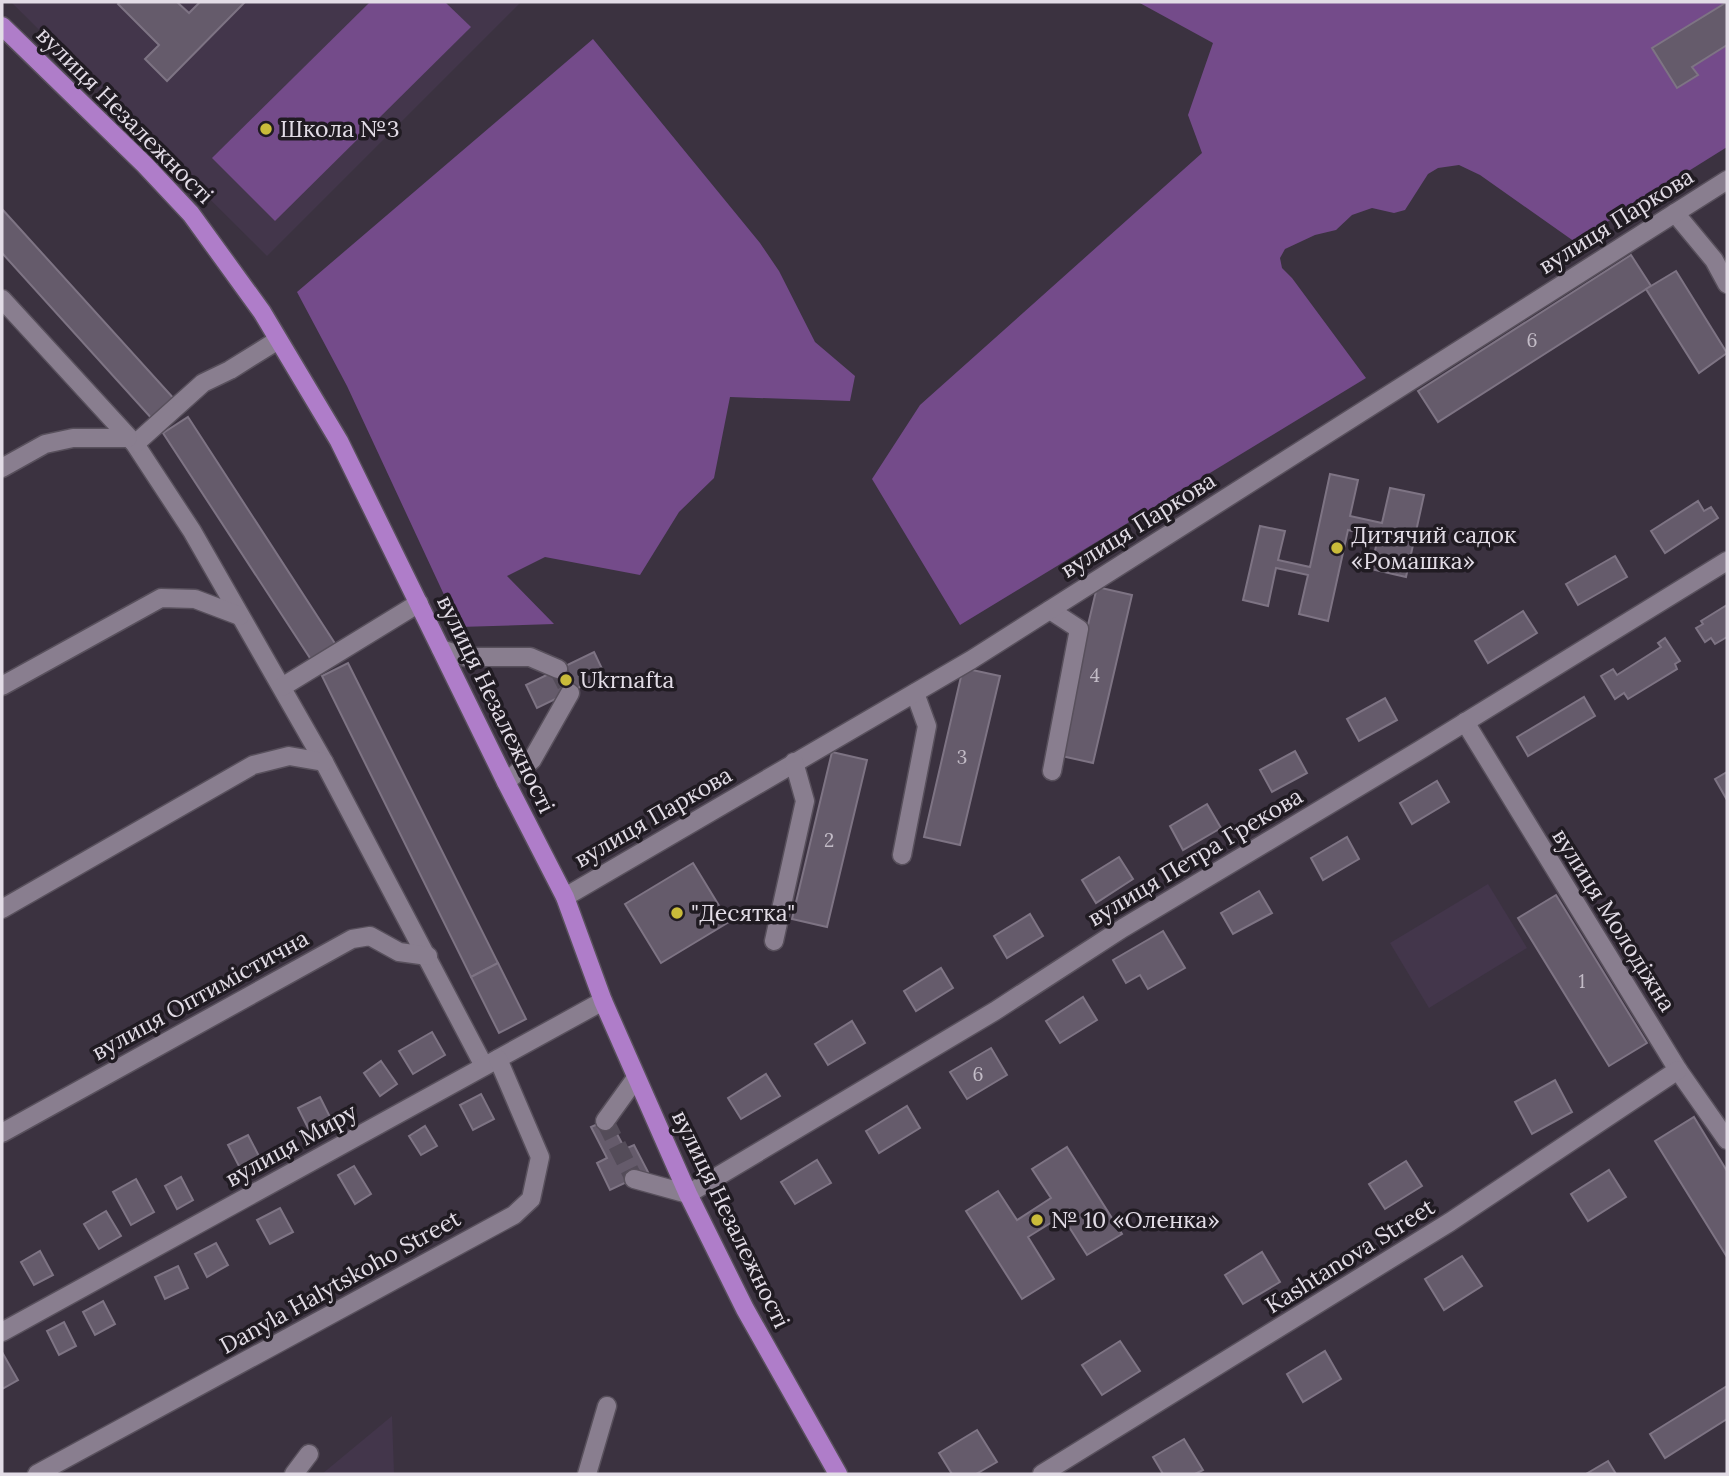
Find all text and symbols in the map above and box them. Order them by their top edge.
street label: вулиця Незалежності [31,20,220,209]
place label: Школа №3 [280,114,400,143]
marker: Школа №3 [258,121,274,137]
street label: вулиця Паркова [1533,161,1699,280]
house number: 6 [1527,328,1538,352]
street label: вулиця Паркова [1055,465,1221,584]
place label: Дитячий садок «Ромашка» [1351,520,1517,575]
marker: Дитячий садок «Ромашка» [1329,540,1345,556]
street label: вулиця Незалежності [431,590,562,818]
house number: 4 [1090,663,1100,687]
place label: Ukrnafta [580,665,674,694]
marker: Ukrnafta [558,672,574,688]
house number: 3 [957,745,967,769]
street label: вулиця Паркова [569,760,737,873]
street label: вулиця Петра Грекова [1082,781,1308,932]
street label: вулиця Молодіжна [1546,823,1683,1017]
house number: 2 [824,828,834,852]
place label: "Десятка" [691,898,795,927]
marker: "Десятка" [669,905,685,921]
street label: вулиця Оптимістична [86,923,313,1066]
house number: 1 [1579,969,1586,993]
house number: 6 [973,1062,984,1086]
street label: вулиця Миру [220,1096,362,1193]
street label: вулиця Незалежності [666,1105,797,1333]
street label: Kashtanova Street [1260,1192,1440,1319]
street label: Danyla Halytskoho Street [214,1203,465,1360]
place label: № 10 «Оленка» [1051,1205,1220,1234]
marker: № 10 «Оленка» [1029,1212,1045,1228]

